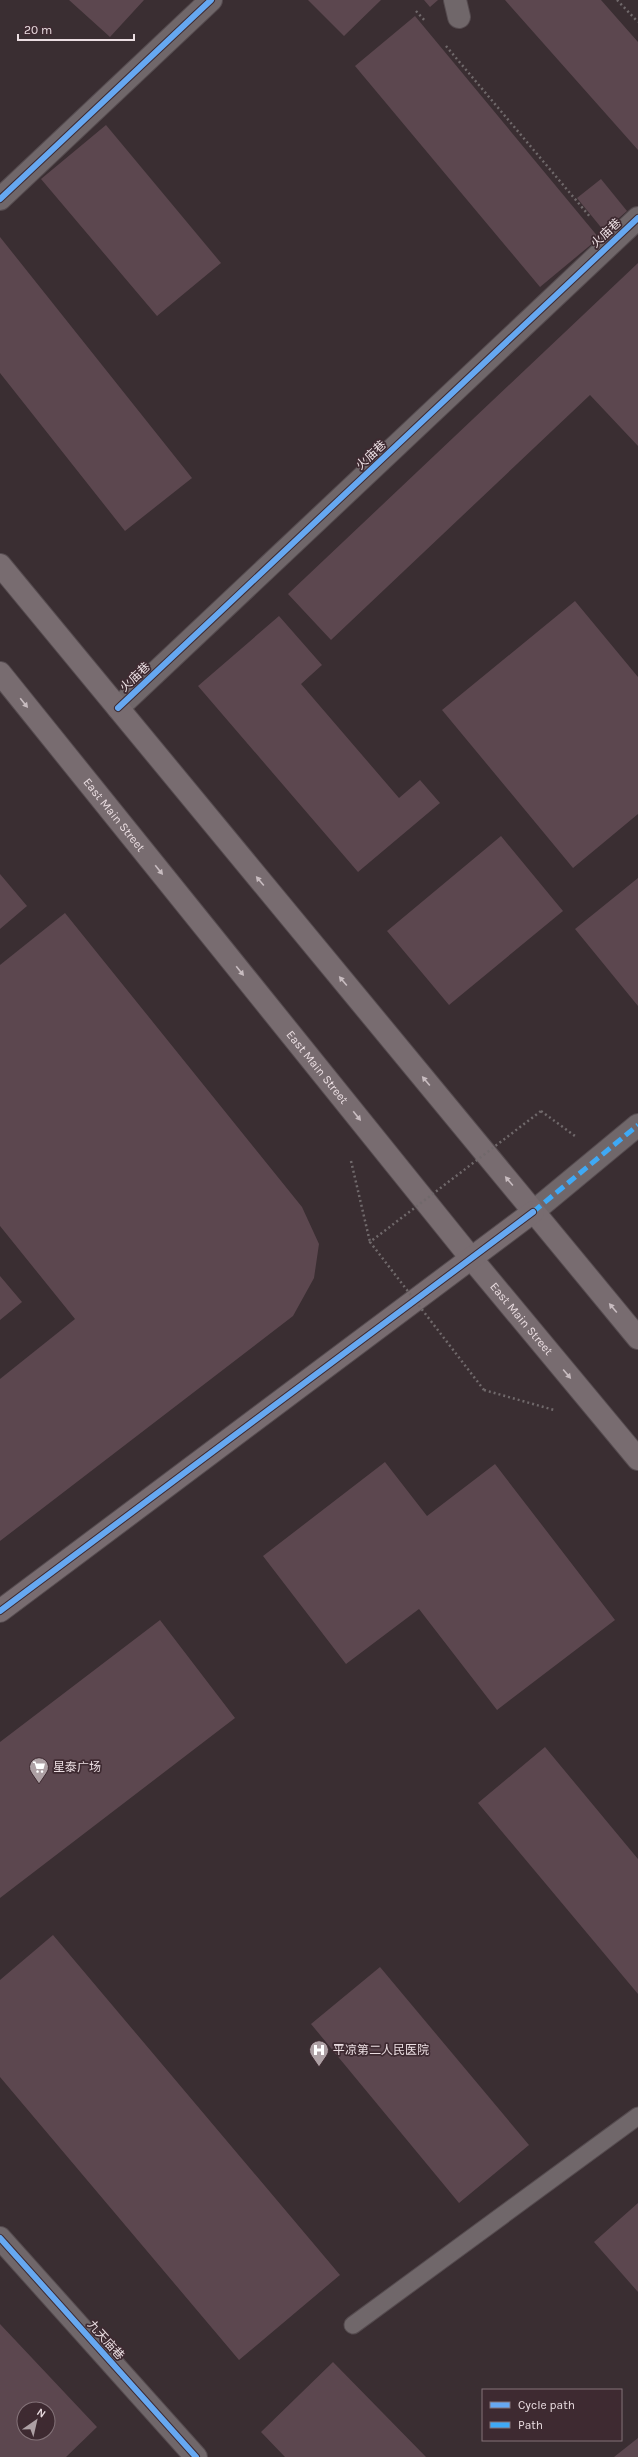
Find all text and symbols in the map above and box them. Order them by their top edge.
scale bar [18,16,134,42]
text: 20 m [24,23,52,37]
street label: 火庙巷 [588,216,624,250]
street label: 火庙巷 [353,438,389,472]
street label: 火庙巷 [117,660,153,694]
one-way arrow [20,698,29,708]
street label: East Main Street [80,775,148,855]
one-way arrow [154,864,163,875]
one-way arrow [256,875,265,886]
one-way arrow [236,966,244,976]
one-way arrow [339,975,348,986]
street label: East Main Street [283,1027,351,1107]
one-way arrow [421,1076,430,1087]
one-way arrow [352,1111,361,1121]
one-way arrow [504,1176,513,1187]
street label: East Main Street [487,1279,556,1358]
one-way arrow [609,1303,618,1314]
one-way arrow [563,1369,572,1379]
supermarket icon: 星泰广场 [28,1756,50,1784]
place label: 星泰广场 [53,1760,101,1774]
hospital icon: 平凉第二人民医院 [308,2039,330,2067]
place label: 平凉第二人民医院 [333,2043,429,2057]
street label: 九天庙巷 [85,2317,127,2363]
legend [482,2389,622,2441]
text: Cycle path [518,2398,575,2412]
north arrow [16,2401,56,2441]
text: N [34,2406,48,2421]
text: Path [518,2418,543,2432]

